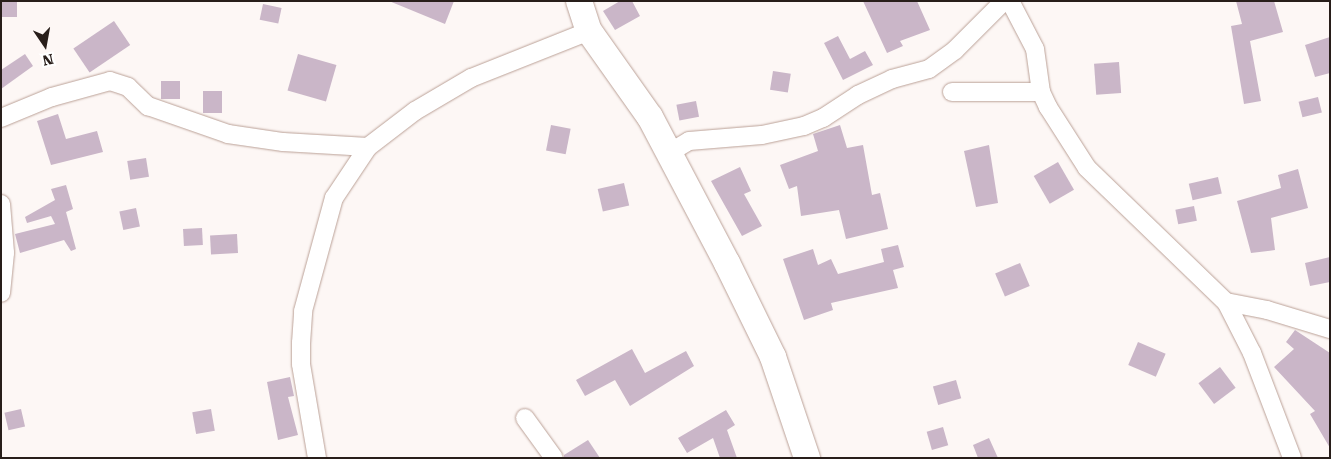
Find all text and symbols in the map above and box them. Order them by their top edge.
north arrow [20,20,70,70]
text: N [41,51,55,69]

